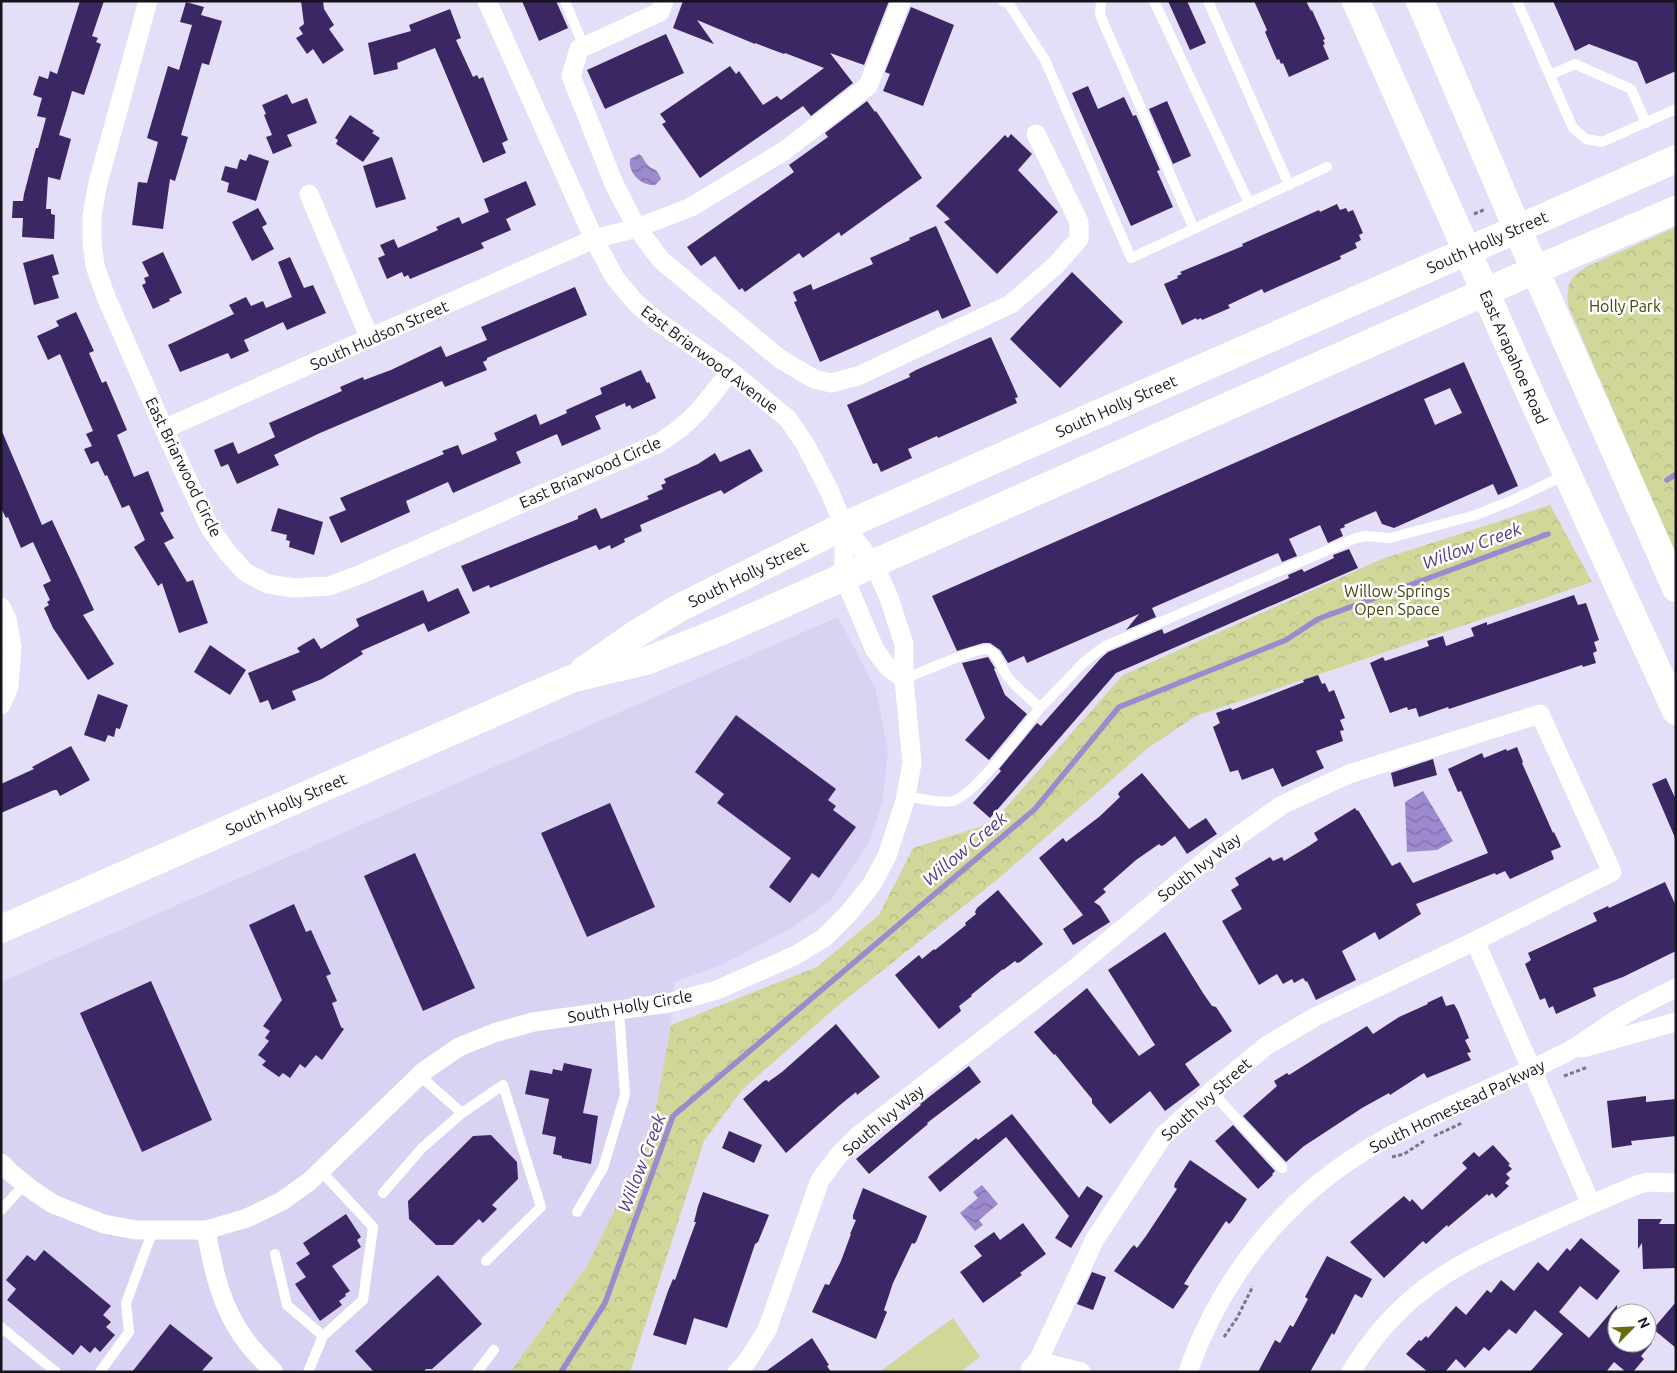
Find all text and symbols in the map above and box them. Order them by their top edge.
street label: South Holly Street [1424,207,1551,277]
street label: East Arapahoe Road [1476,287,1552,427]
street label: South Hudson Street [307,296,452,374]
park label: Holly Park [1589,297,1661,315]
street label: East Briarwood Avenue [638,302,782,416]
street label: South Holly Street [1053,371,1180,441]
street label: East Briarwood Circle [142,394,226,540]
street label: East Briarwood Circle [516,433,664,511]
water label: Willow Creek [1419,518,1525,572]
street label: South Holly Street [685,537,811,611]
park label: Willow Springs Open Space [1344,582,1450,618]
street label: South Holly Street [223,769,350,839]
water label: Willow Creek [918,807,1011,889]
street label: South Ivy Way [1154,829,1244,905]
street label: South Holly Circle [566,986,694,1026]
street label: South Ivy Street [1158,1054,1255,1144]
street label: South Homestead Parkway [1367,1056,1548,1156]
street label: South Ivy Way [839,1081,927,1159]
water label: Willow Creek [613,1110,669,1215]
north arrow [1607,1303,1657,1353]
text: N [1634,1315,1653,1331]

